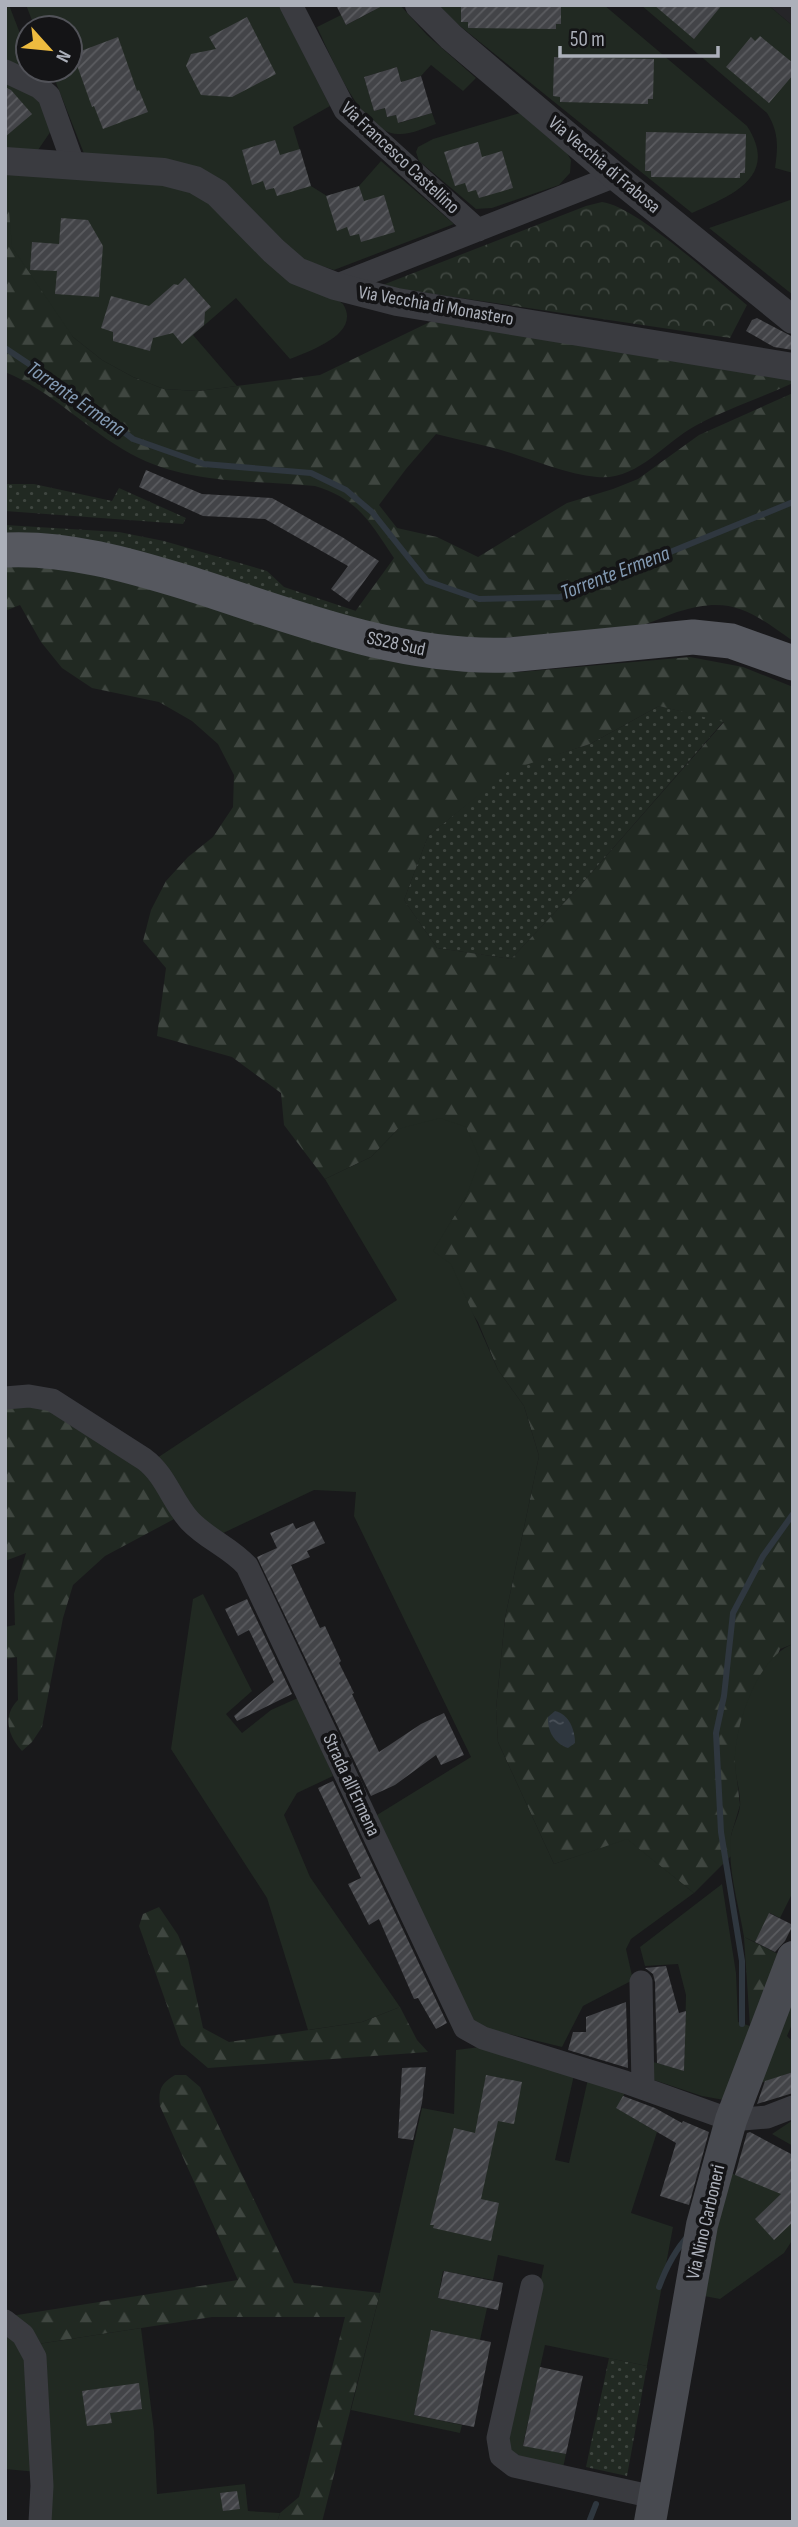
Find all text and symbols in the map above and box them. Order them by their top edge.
north arrow [14,14,84,84]
scale bar [560,14,718,58]
text: 50 m [570,27,605,52]
text: N [50,46,75,66]
street label: Via Francesco Castellino [336,97,464,219]
street label: Via Vecchia di Frabosa [543,111,665,219]
street label: Via Vecchia di Monastero [357,281,515,331]
water label: Torrente Ermena [22,356,131,442]
water label: Torrente Ermena [557,541,674,605]
street label: SS28 Sud [365,627,427,661]
street label: Strada all'Ermena [317,1730,385,1840]
street label: Via Nino Carboneri [682,2162,730,2282]

